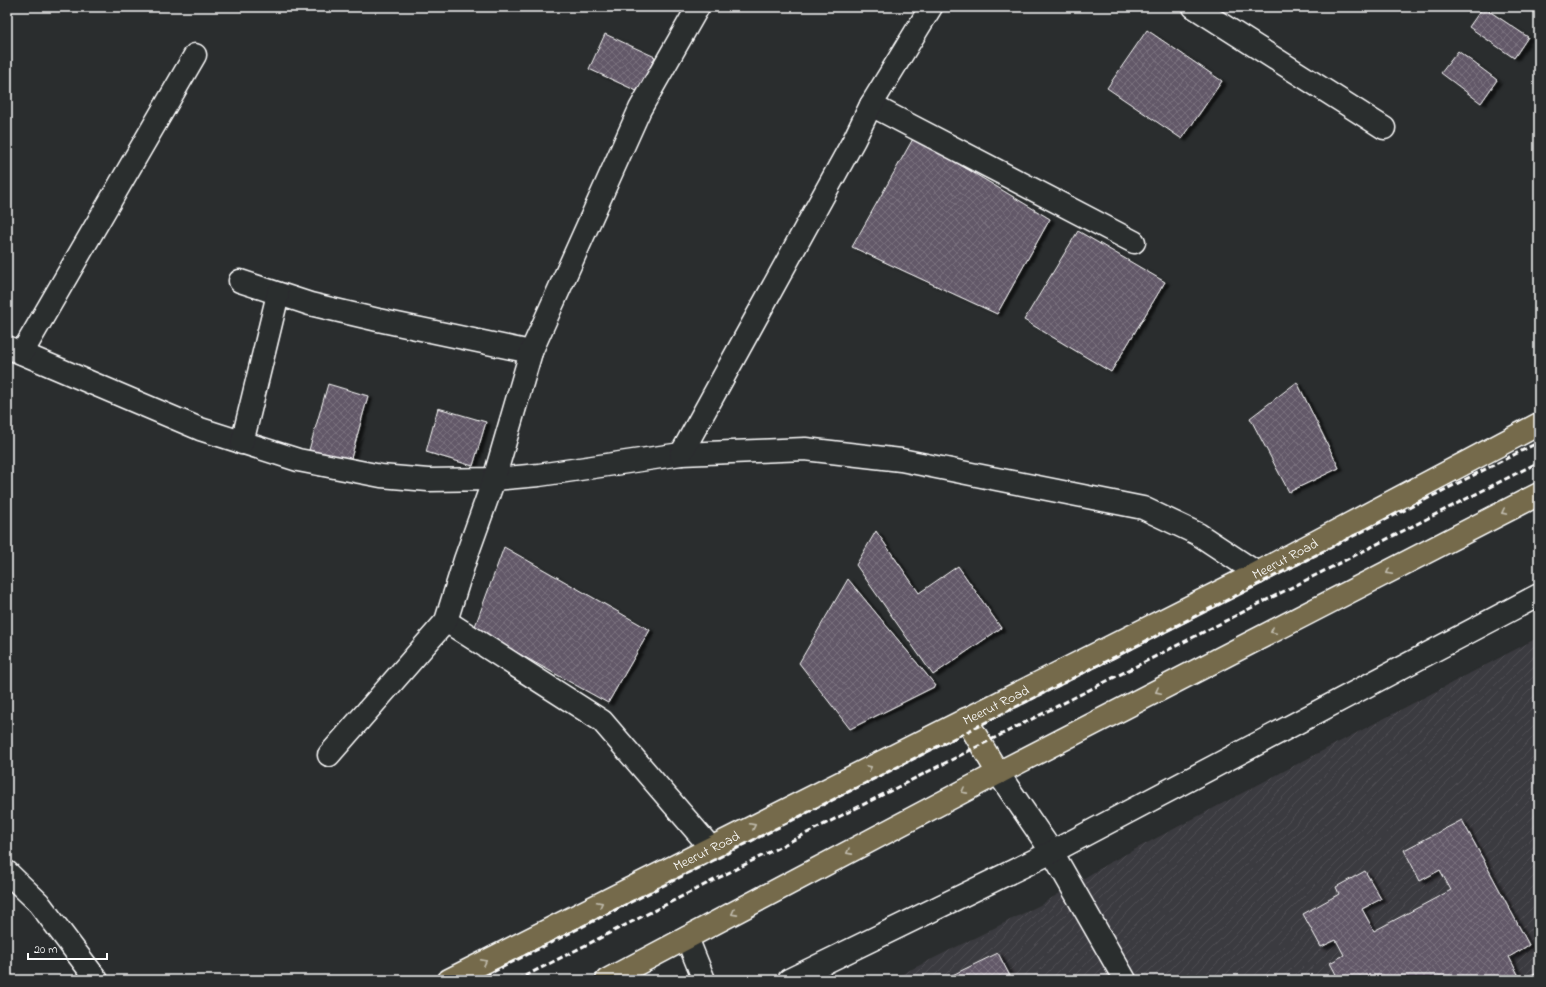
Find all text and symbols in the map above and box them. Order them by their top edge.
one-way arrow [1501,507,1509,515]
street label: Meerut Road [1249,534,1322,586]
one-way arrow [1386,567,1393,575]
one-way arrow [1270,626,1277,634]
street label: Meerut Road [959,680,1033,732]
one-way arrow [1154,686,1162,694]
one-way arrow [865,765,873,773]
one-way arrow [961,786,968,794]
one-way arrow [749,824,756,831]
street label: Meerut Road [670,826,744,877]
one-way arrow [846,847,853,855]
one-way arrow [595,901,603,909]
one-way arrow [731,908,738,915]
scale bar [28,935,107,961]
text: 20 m [34,941,57,959]
one-way arrow [479,960,487,967]

